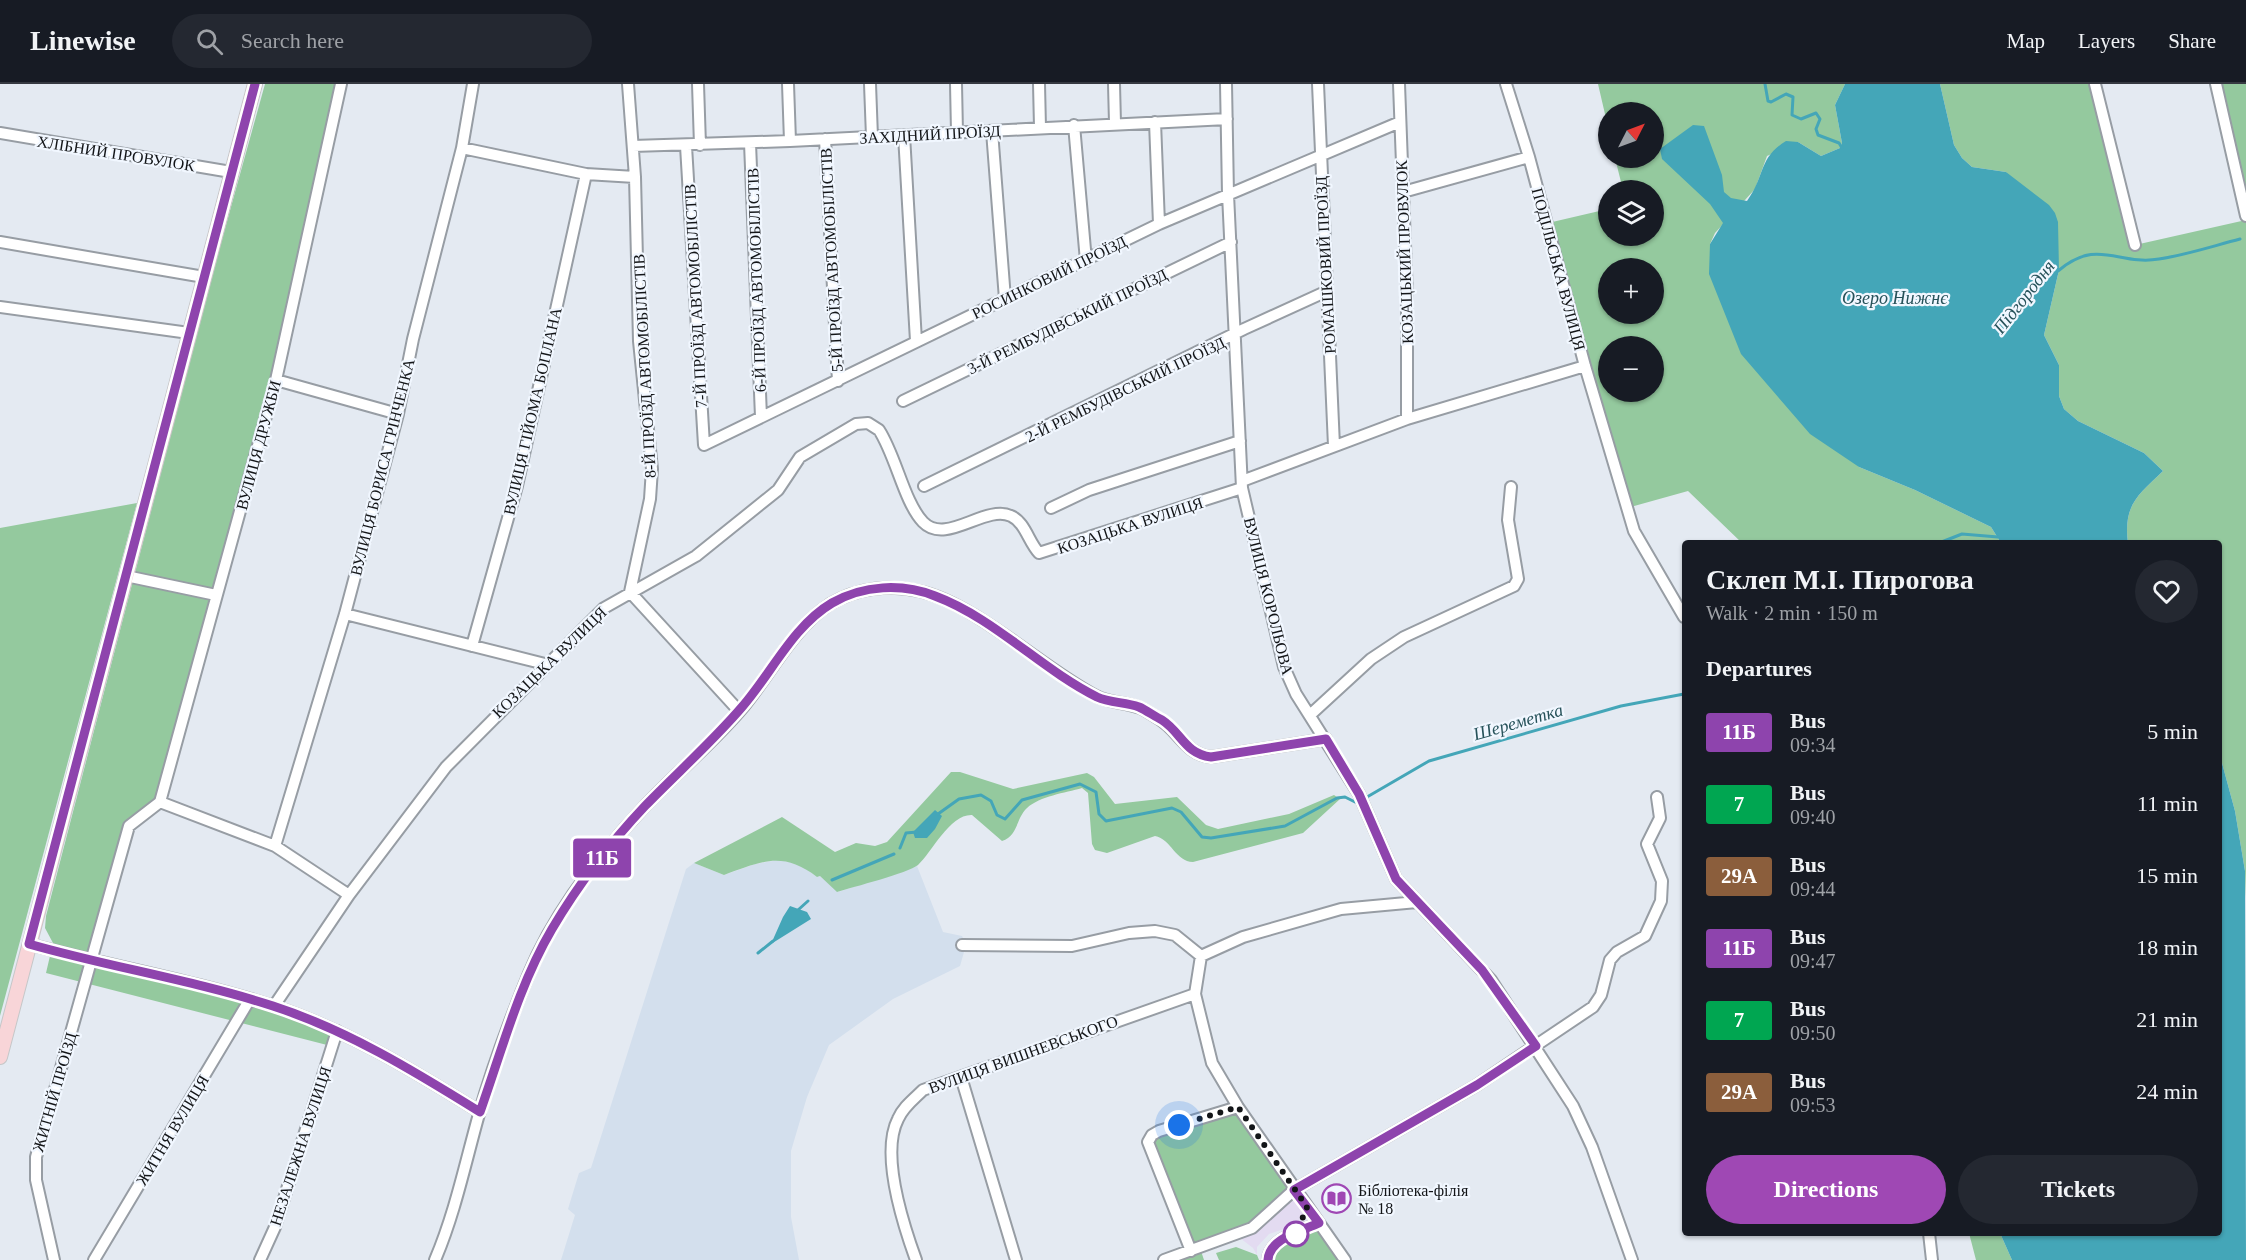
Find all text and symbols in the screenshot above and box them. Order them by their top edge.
search box [172,14,592,68]
text: Linewise [30,25,136,56]
icon: search [193,25,226,58]
text: Search here [241,28,344,53]
text: Map [2007,29,2045,53]
text: Layers [2078,29,2135,53]
text: Share [2168,29,2216,53]
north arrow [1598,102,1664,168]
map controls [1598,102,1664,402]
street label: ЗАХІДНИЙ ПРОЇЗД [859,121,1001,148]
street label: ХЛІБНИЙ ПРОВУЛОК [36,132,197,174]
street label: 5-Й ПРОЇЗД АВТОМОБІЛІСТІВ [816,147,847,373]
street label: КОЗАЦЬКИЙ ПРОВУЛОК [1392,159,1417,344]
street label: 6-Й ПРОЇЗД АВТОМОБІЛІСТІВ [743,168,770,392]
street label: РОМАШКОВИЙ ПРОЇЗД [1311,176,1340,354]
button: layers [1598,180,1664,246]
street label: 7-Й ПРОЇЗД АВТОМОБІЛІСТІВ [680,183,711,409]
street label: ПОДІЛЬСЬКА ВУЛИЦЯ [1528,186,1589,353]
street label: РОСИНКОВИЙ ПРОЇЗД [969,232,1130,323]
street label: 8-Й ПРОЇЗД АВТОМОБІЛІСТІВ [629,253,660,479]
water label: Підгородня [1989,256,2059,338]
button: + [1598,258,1664,324]
street label: 3-Й РЕМБУДІВСЬКИЙ ПРОЇЗД [964,265,1170,378]
water label: Озеро Нижнє [1842,288,1948,308]
street label: ВУЛИЦЯ ГІЙОМА БОПЛАНА [499,305,566,517]
street label: 2-Й РЕМБУДІВСЬКИЙ ПРОЇЗД [1022,333,1228,446]
button: − [1598,336,1664,402]
street label: ВУЛИЦЯ БОРИСА ГРІНЧЕНКА [347,356,419,578]
street label: ВУЛИЦЯ ДРУЖБИ [233,378,285,512]
street label: КОЗАЦЬКА ВУЛИЦЯ [1055,494,1206,558]
street label: ВУЛИЦЯ КОРОЛЬОВА [1240,516,1296,677]
button: heart [2135,560,2198,623]
text: Склеп М.І. Пирогова [1706,564,1974,595]
text: Walk · 2 min · 150 m [1706,602,1878,624]
street label: КОЗАЦЬКА ВУЛИЦЯ [489,603,611,722]
text: Departures [1706,656,1812,681]
water label: Шереметка [1470,700,1565,745]
text: Bus [1790,708,1825,733]
text: 5 min [2147,719,2198,744]
text: 11Б [1722,720,1756,744]
text: 09:34 [1790,734,1836,756]
text: Bus [1790,780,1825,805]
text: 11 min [2137,791,2198,816]
text: 7 [1734,792,1744,816]
text: 09:40 [1790,806,1836,828]
line badge: 11Б [568,838,636,878]
text: 11Б [585,846,619,870]
text: Bus [1790,852,1825,877]
text: 15 min [2136,863,2198,888]
text: 29А [1721,864,1757,888]
text: 09:44 [1790,878,1836,900]
text: Bus [1790,924,1825,949]
text: 18 min [2136,935,2198,960]
text: 11Б [1722,936,1756,960]
text: 09:47 [1790,950,1836,972]
text: Bus [1790,996,1825,1021]
text: 21 min [2136,1007,2198,1032]
text: 7 [1734,1008,1744,1032]
street label: ВУЛИЦЯ ВИШНЕВСЬКОГО [926,1012,1120,1098]
text: 09:50 [1790,1022,1836,1044]
street label: ЖИТНІЙ ПРОЇЗД [28,1030,81,1154]
street label: НЕЗАЛЕЖНА ВУЛИЦЯ [267,1064,335,1228]
text: Bus [1790,1068,1825,1093]
street label: ЖИТНЯ ВУЛИЦЯ [133,1072,213,1189]
text: 24 min [2136,1079,2198,1104]
text: 29А [1721,1080,1757,1104]
text: 09:53 [1790,1094,1836,1116]
your location [1164,1110,1194,1140]
button: Directions [1706,1155,1946,1224]
button: Tickets [1958,1155,2198,1224]
place label: Бібліотека-філія № 18 [1358,1182,1469,1217]
library icon: Бібліотека-філія № 18 [1321,1183,1353,1215]
unlabelled marker [1283,1221,1309,1247]

